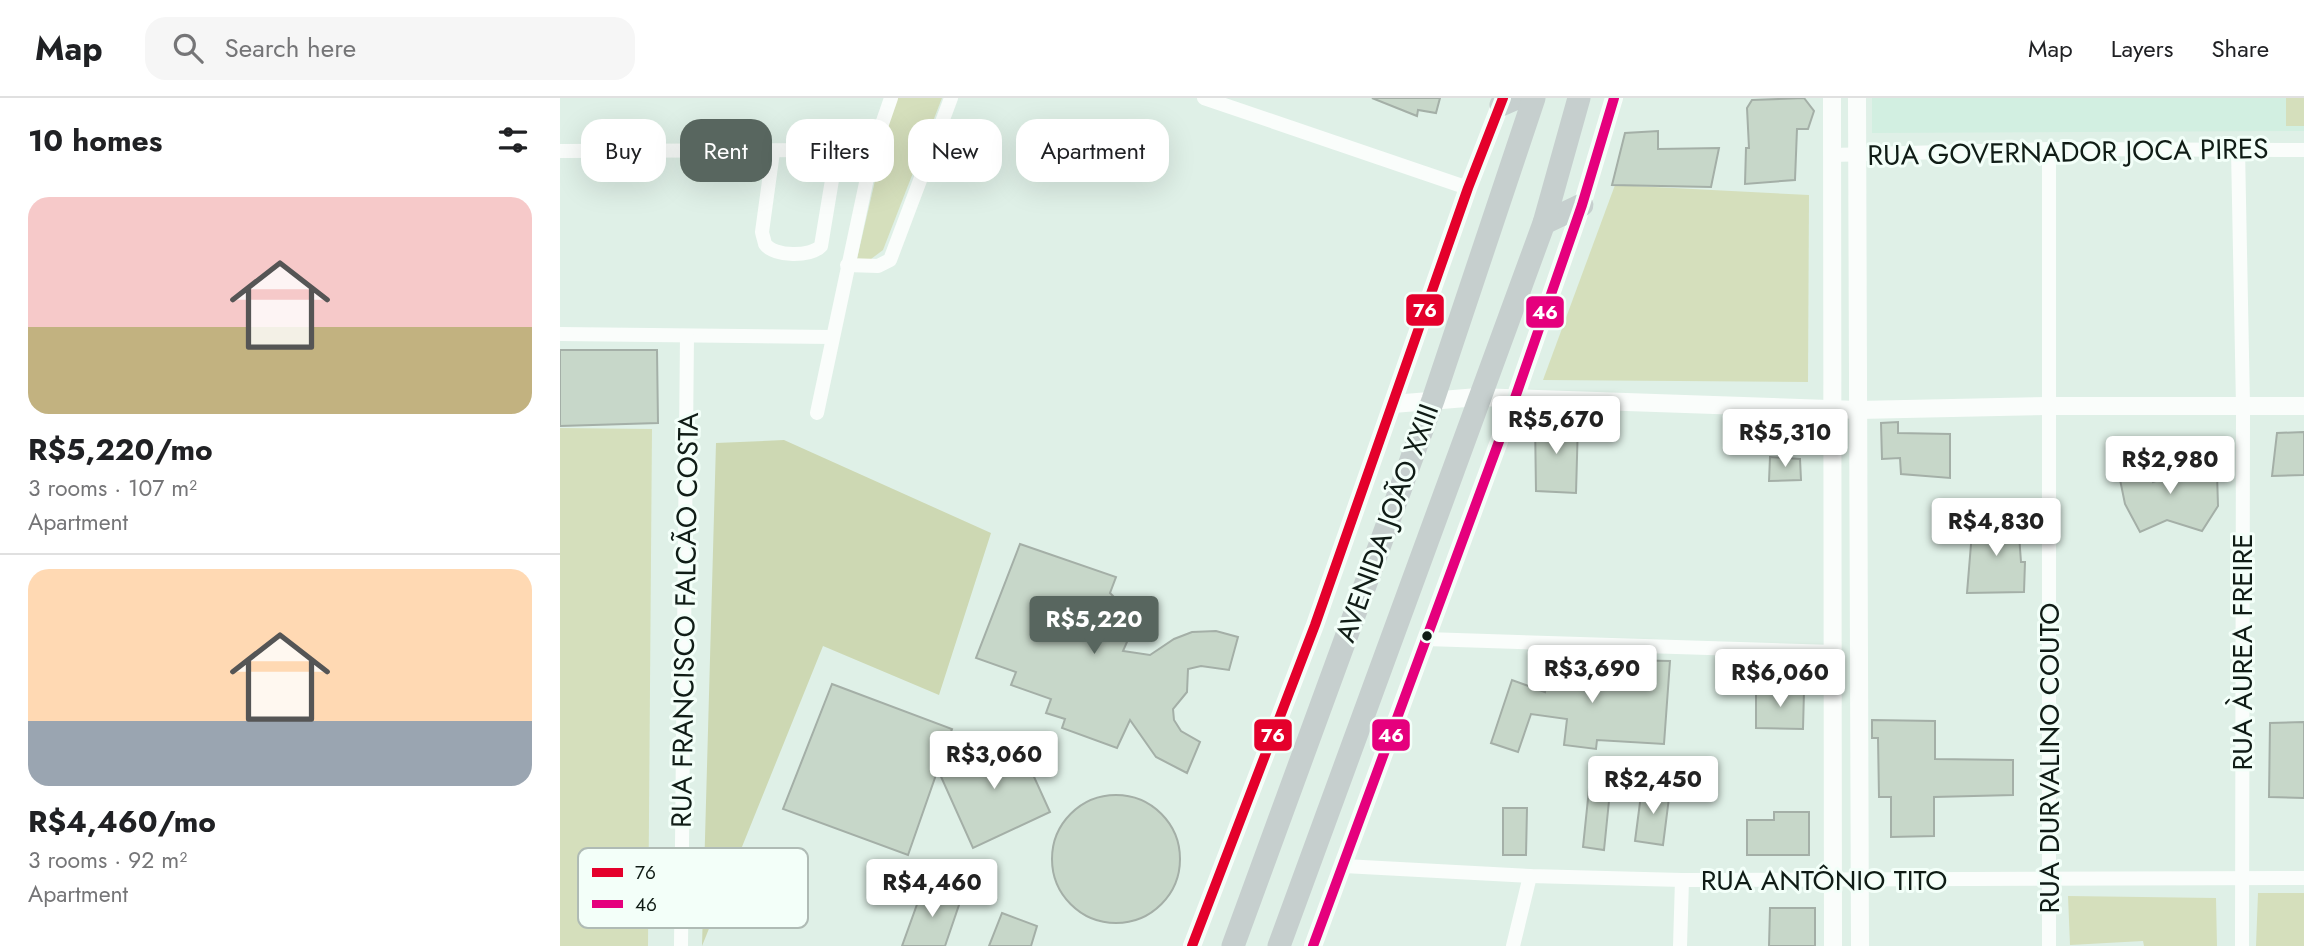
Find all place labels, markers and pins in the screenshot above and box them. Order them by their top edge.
pin: R$5,670 [1491,396,1621,456]
pin: R$5,310 [1720,410,1850,469]
pin: R$2,980 [2105,436,2235,496]
pin: R$4,830 [1931,498,2061,558]
pin: R$5,220 [1029,596,1159,656]
unlabelled marker [1420,629,1434,643]
pin: R$3,690 [1527,646,1657,705]
pin: R$6,060 [1715,650,1845,709]
pin: R$3,060 [929,732,1059,791]
pin: R$2,450 [1588,756,1718,816]
pin: R$4,460 [867,860,997,919]

